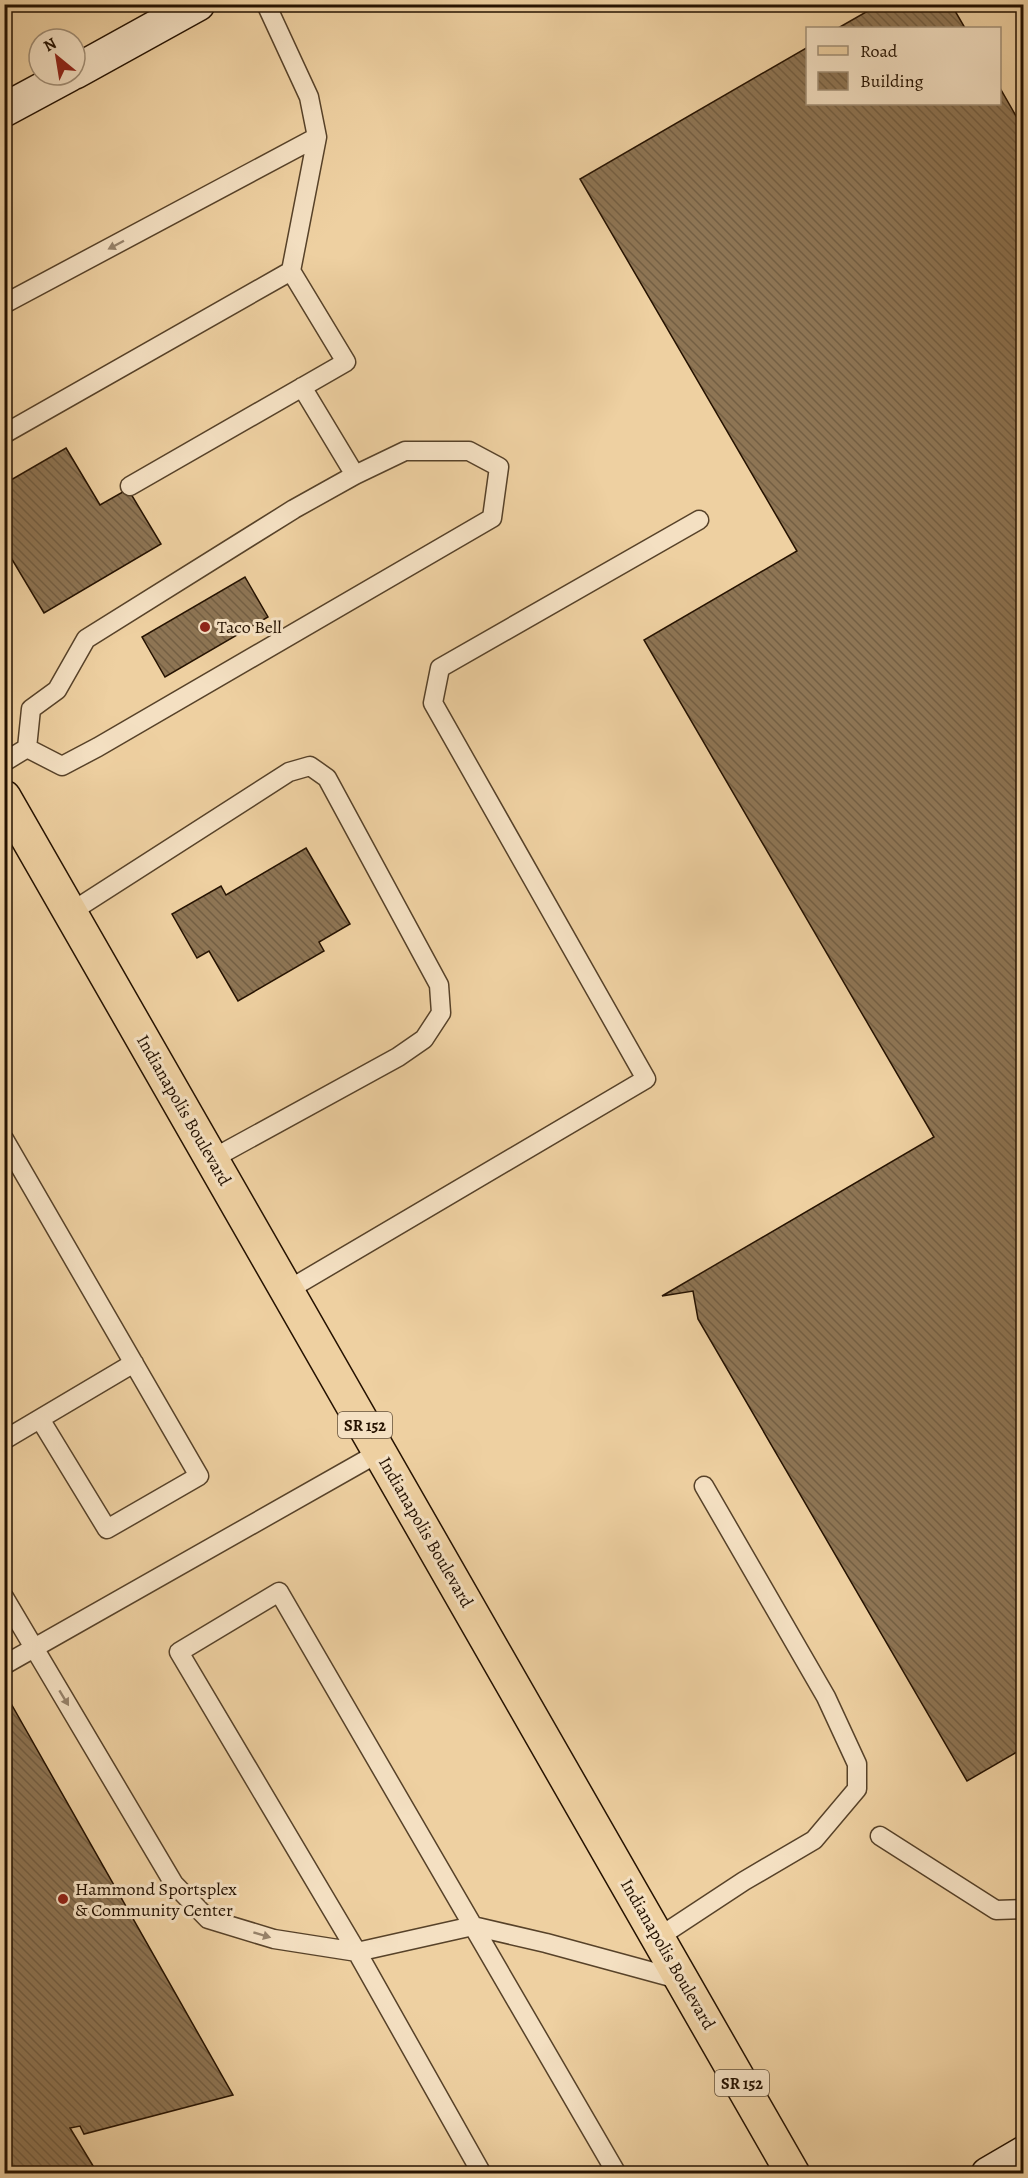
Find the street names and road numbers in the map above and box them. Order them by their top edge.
street label: Indianapolis Boulevard [131,1030,237,1190]
road number: SR 152 [338,1412,392,1438]
street label: Indianapolis Boulevard [373,1452,479,1612]
street label: Indianapolis Boulevard [615,1874,721,2034]
road number: SR 152 [715,2070,769,2096]

